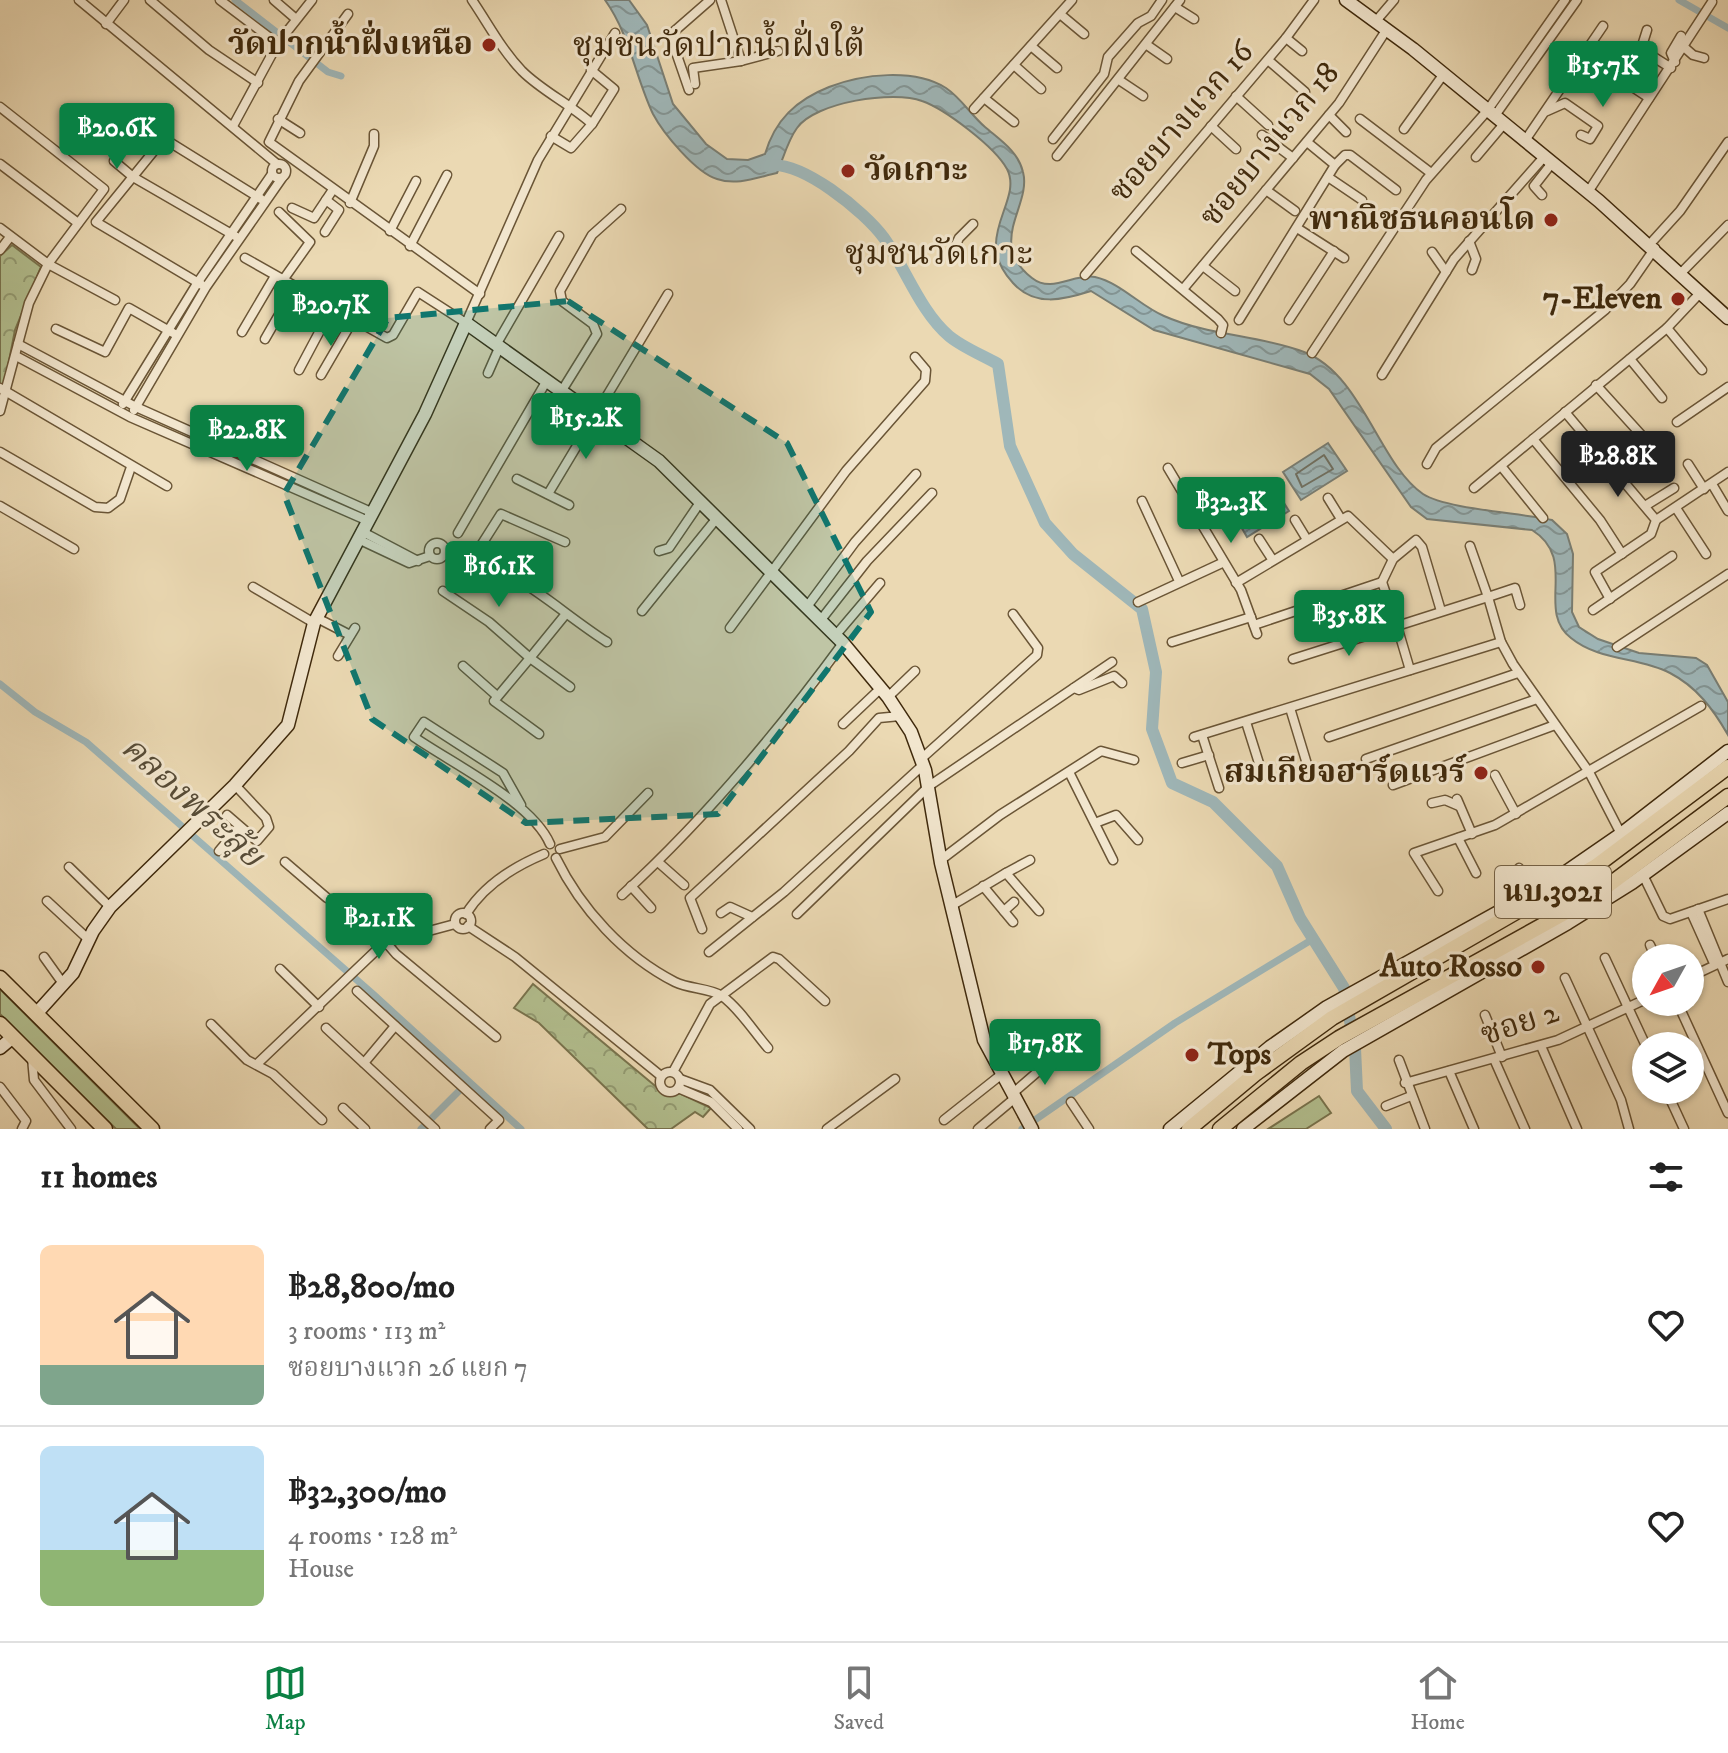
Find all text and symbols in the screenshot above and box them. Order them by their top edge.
place label: วัดปากน้ำฝั่งเหนือ [228,20,473,65]
district label: ชุมชนวัดปากน้ำฝั่งใต้ [573,20,865,67]
street label: ซอยบางแวก 16 [1101,32,1264,211]
marker: วัดปากน้ำฝั่งเหนือ [480,36,498,54]
pin: ฿15.7K [1538,41,1668,109]
text: ฿15.7K [1567,50,1639,83]
street label: ซอยบางแวก 18 [1191,55,1349,235]
pin: ฿20.6K [52,103,182,171]
text: ฿20.6K [77,112,157,145]
place label: วัดเกาะ [864,151,968,191]
marker: วัดเกาะ [839,162,857,180]
place label: พาณิชธนคอนโด [1309,196,1535,240]
marker: พาณิชธนคอนโด [1542,211,1560,229]
district label: ชุมชนวัดเกาะ [845,233,1033,275]
place label: 7-Eleven [1543,279,1662,319]
pin: ฿20.7K [266,280,396,348]
text: ฿20.7K [292,289,370,322]
marker: 7-Eleven [1669,290,1687,308]
pin: ฿15.2K [521,393,651,461]
text: ฿15.2K [549,402,623,435]
pin: ฿22.8K [182,405,312,473]
text: ฿22.8K [208,414,286,447]
pin: ฿28.8K [1553,431,1683,499]
text: ฿28.8K [1579,440,1657,473]
pin: ฿32.3K [1166,477,1296,545]
text: ฿32.3K [1195,486,1267,519]
pin: ฿16.1K [434,541,564,609]
text: ฿16.1K [463,550,535,583]
pin: ฿35.8K [1284,590,1414,658]
text: ฿35.8K [1312,599,1386,632]
water label: คลองพระลุ้ย [112,727,273,878]
place label: สมเกียจฮาร์ดแวร์ [1224,753,1467,793]
marker: สมเกียจฮาร์ดแวร์ [1472,764,1490,782]
road number: นบ.3021 [1495,866,1611,918]
pin: ฿21.1K [314,893,444,961]
text: ฿21.1K [344,902,414,935]
north arrow [1632,944,1704,1016]
map controls [1632,944,1704,1104]
place label: Auto Rosso [1379,947,1522,987]
marker: Auto Rosso [1529,958,1547,976]
street label: ซอย 2 [1476,993,1564,1055]
pin: ฿17.8K [980,1019,1110,1087]
text: ฿17.8K [1007,1028,1083,1061]
button: layers [1632,1032,1704,1104]
place label: Tops [1207,1035,1271,1075]
marker: Tops [1183,1046,1201,1064]
icon: filters [1644,1155,1688,1199]
text: 11 homes [40,1156,157,1198]
text: ฿28,800/mo [288,1266,455,1308]
icon: home [104,1277,200,1373]
icon: heart [1644,1303,1688,1347]
text: 3 rooms · 113 m² [288,1315,445,1348]
text: ซอยบางแวก 26 แยก 7 [288,1352,528,1385]
text: ฿32,300/mo [288,1471,446,1513]
icon: home [104,1478,200,1574]
icon: heart [1644,1504,1688,1548]
text: 4 rooms · 128 m² [288,1520,457,1553]
text: House [288,1553,354,1586]
tab: Map [263,1661,307,1736]
tab: Saved [834,1661,884,1736]
tab: Home [1410,1661,1465,1736]

